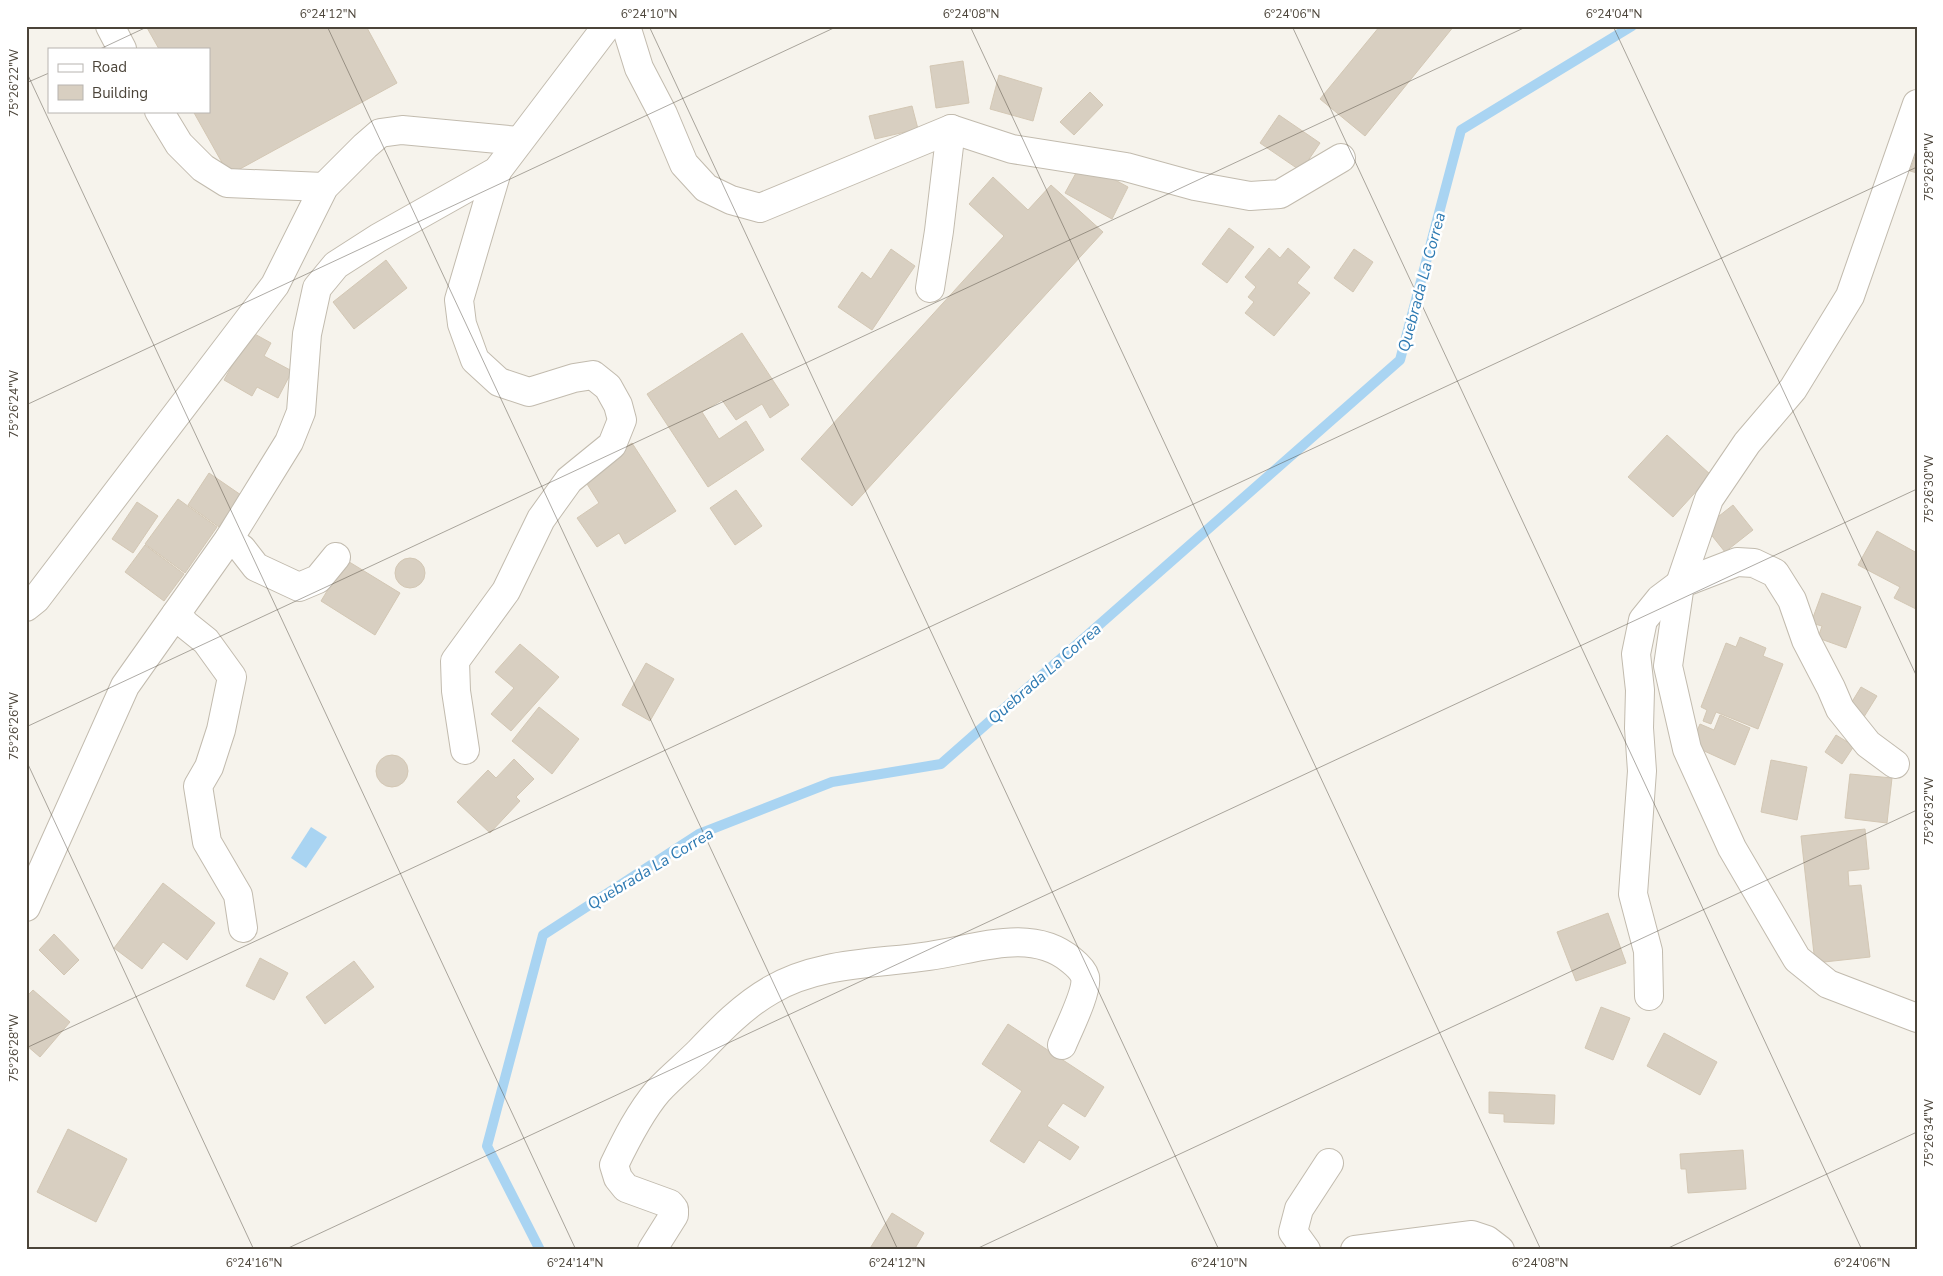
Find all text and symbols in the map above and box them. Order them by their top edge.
text: 6°24'12"N [300,6,356,22]
text: 6°24'10"N [621,6,677,22]
text: 6°24'08"N [943,6,999,22]
text: 6°24'06"N [1264,6,1320,22]
text: 6°24'04"N [1586,6,1642,22]
legend [48,48,210,112]
text: 75°26'22"W [6,49,22,117]
text: Road [92,57,127,77]
text: Building [92,83,148,103]
text: 75°26'28"W [1921,133,1937,201]
water label: Quebrada La Correa [1393,210,1451,355]
text: 75°26'24"W [6,370,22,438]
text: 75°26'30"W [1921,455,1937,523]
water label: Quebrada La Correa [983,618,1106,729]
text: 75°26'26"W [6,692,22,760]
text: 75°26'32"W [1921,777,1937,845]
water label: Quebrada La Correa [583,822,718,915]
text: 75°26'28"W [6,1014,22,1082]
text: 75°26'34"W [1921,1099,1937,1167]
text: 6°24'16"N [226,1255,282,1271]
text: 6°24'14"N [547,1255,603,1271]
text: 6°24'12"N [869,1255,925,1271]
text: 6°24'10"N [1191,1255,1247,1271]
text: 6°24'08"N [1512,1255,1568,1271]
text: 6°24'06"N [1834,1255,1890,1271]

